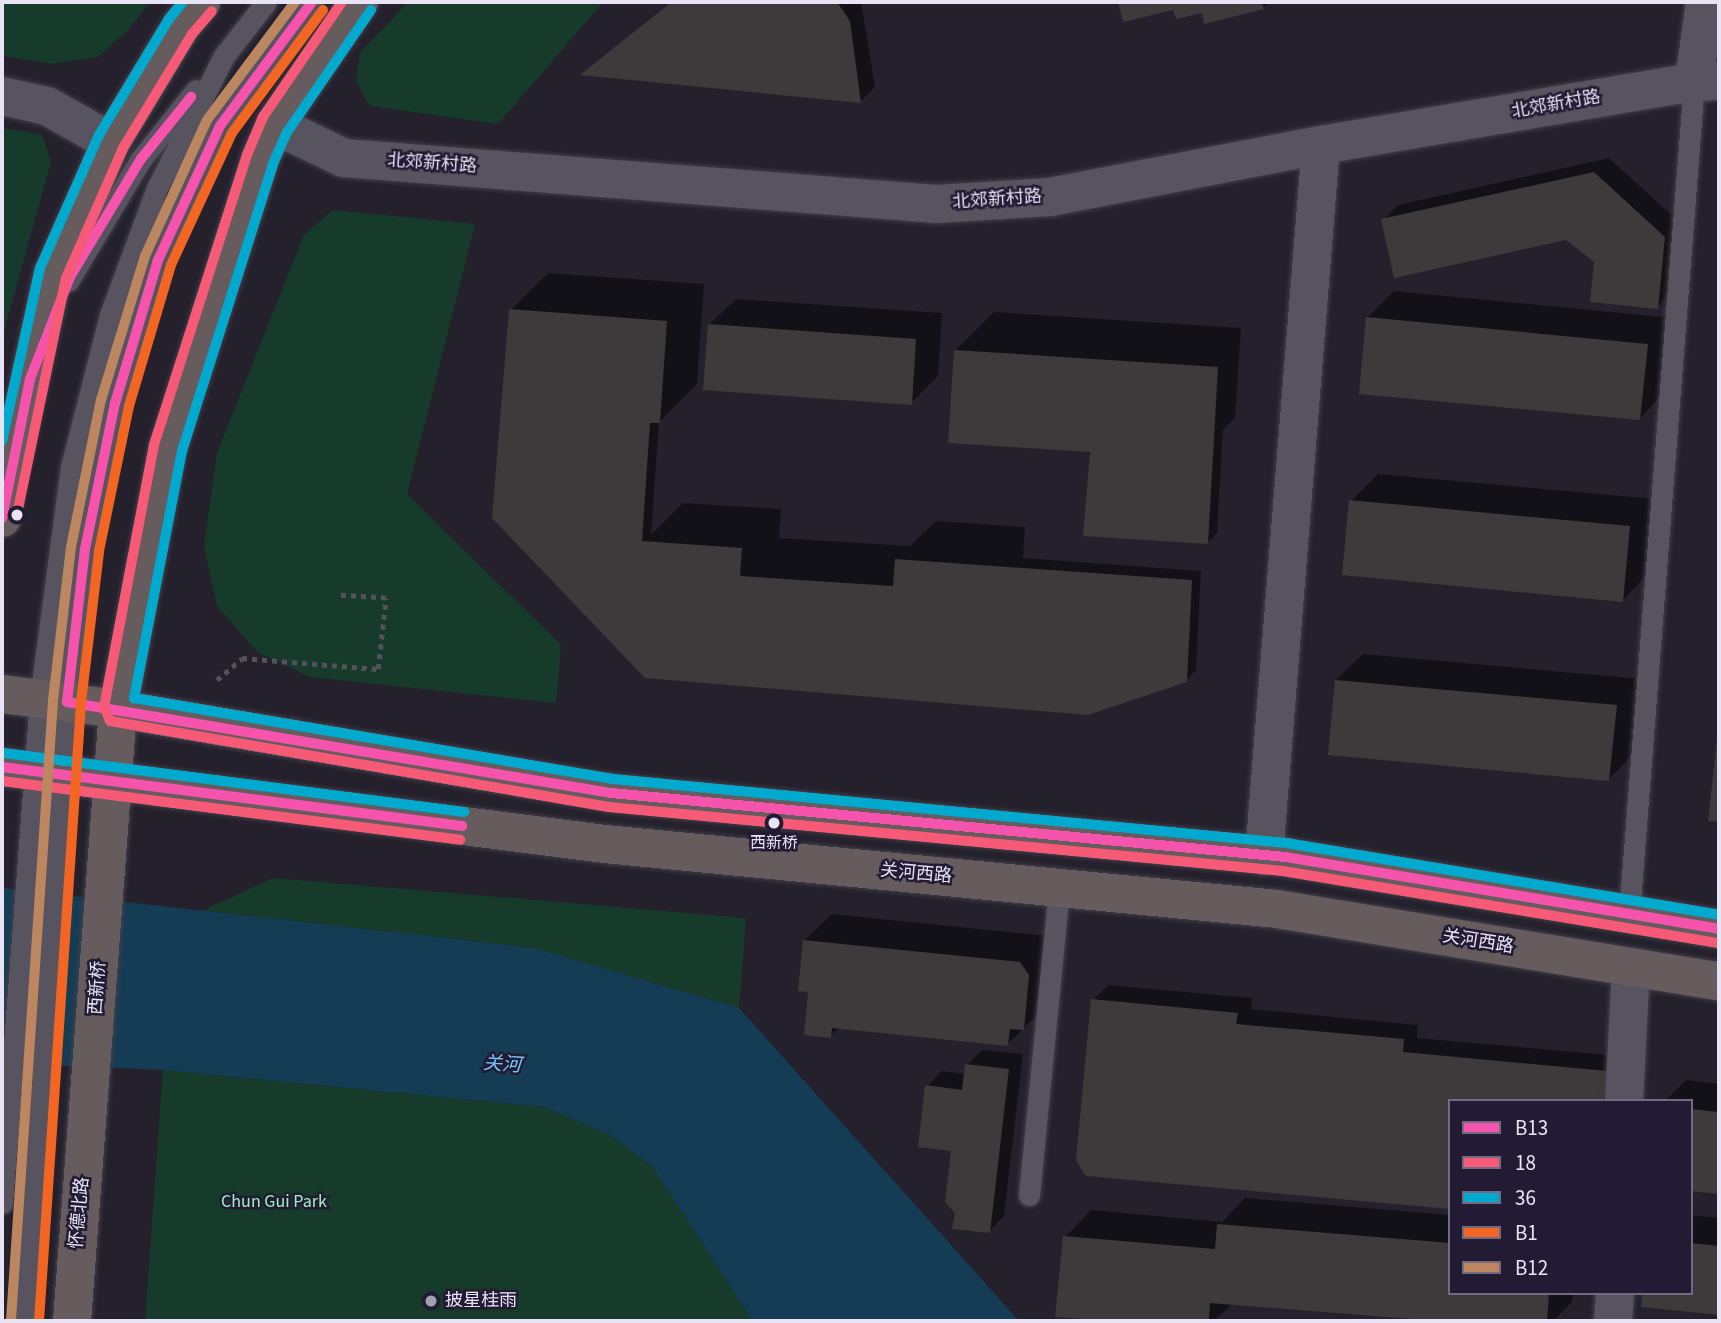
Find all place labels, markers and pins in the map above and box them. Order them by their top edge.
unlabelled marker [10,508,24,522]
marker: 西新桥 [767,816,781,830]
place label: 西新桥 [750,833,798,853]
place label: 披星桂雨 [445,1290,517,1312]
marker: 披星桂雨 [423,1293,439,1309]

